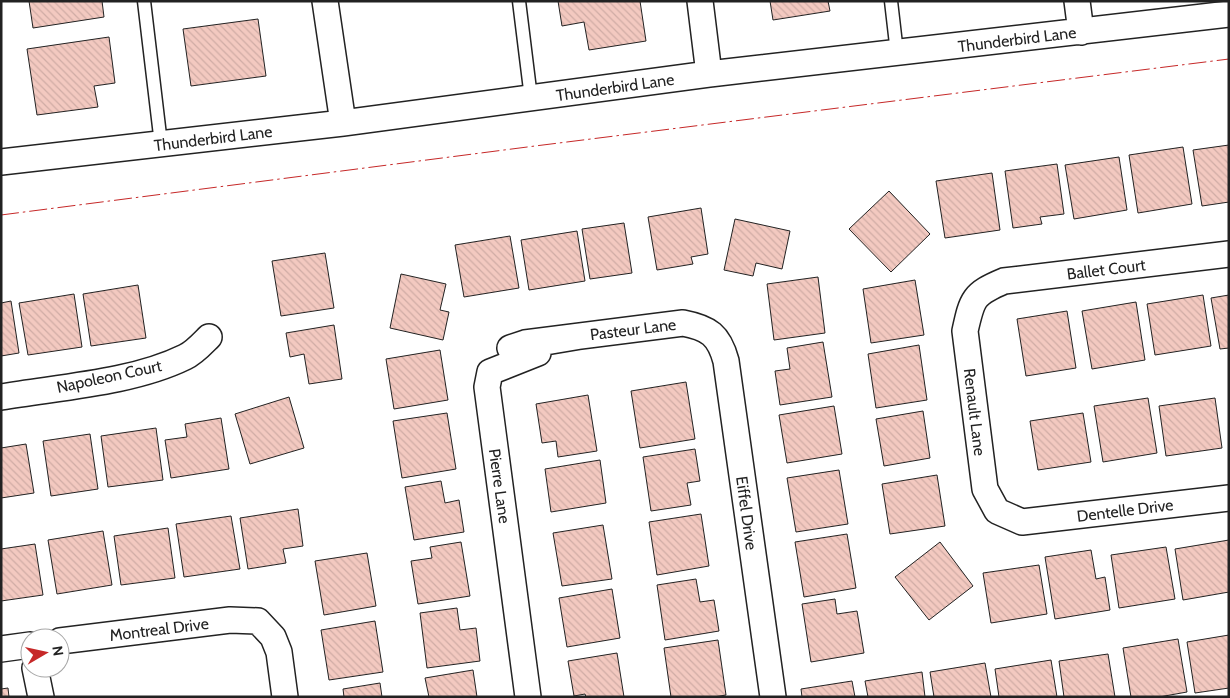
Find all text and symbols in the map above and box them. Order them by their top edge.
street label: Thunderbird Lane [957,23,1077,56]
street label: Thunderbird Lane [555,70,675,105]
street label: Thunderbird Lane [153,122,273,155]
street label: Ballet Court [1066,255,1147,284]
street label: Pasteur Lane [589,315,677,344]
street label: Napoleon Court [55,356,164,397]
street label: Renault Lane [960,367,989,457]
street label: Pierre Lane [485,448,514,525]
street label: Eiffel Drive [732,475,761,551]
street label: Dentelle Drive [1076,495,1174,526]
street label: Montreal Drive [108,614,210,645]
north arrow [20,628,70,678]
text: N [48,645,68,657]

